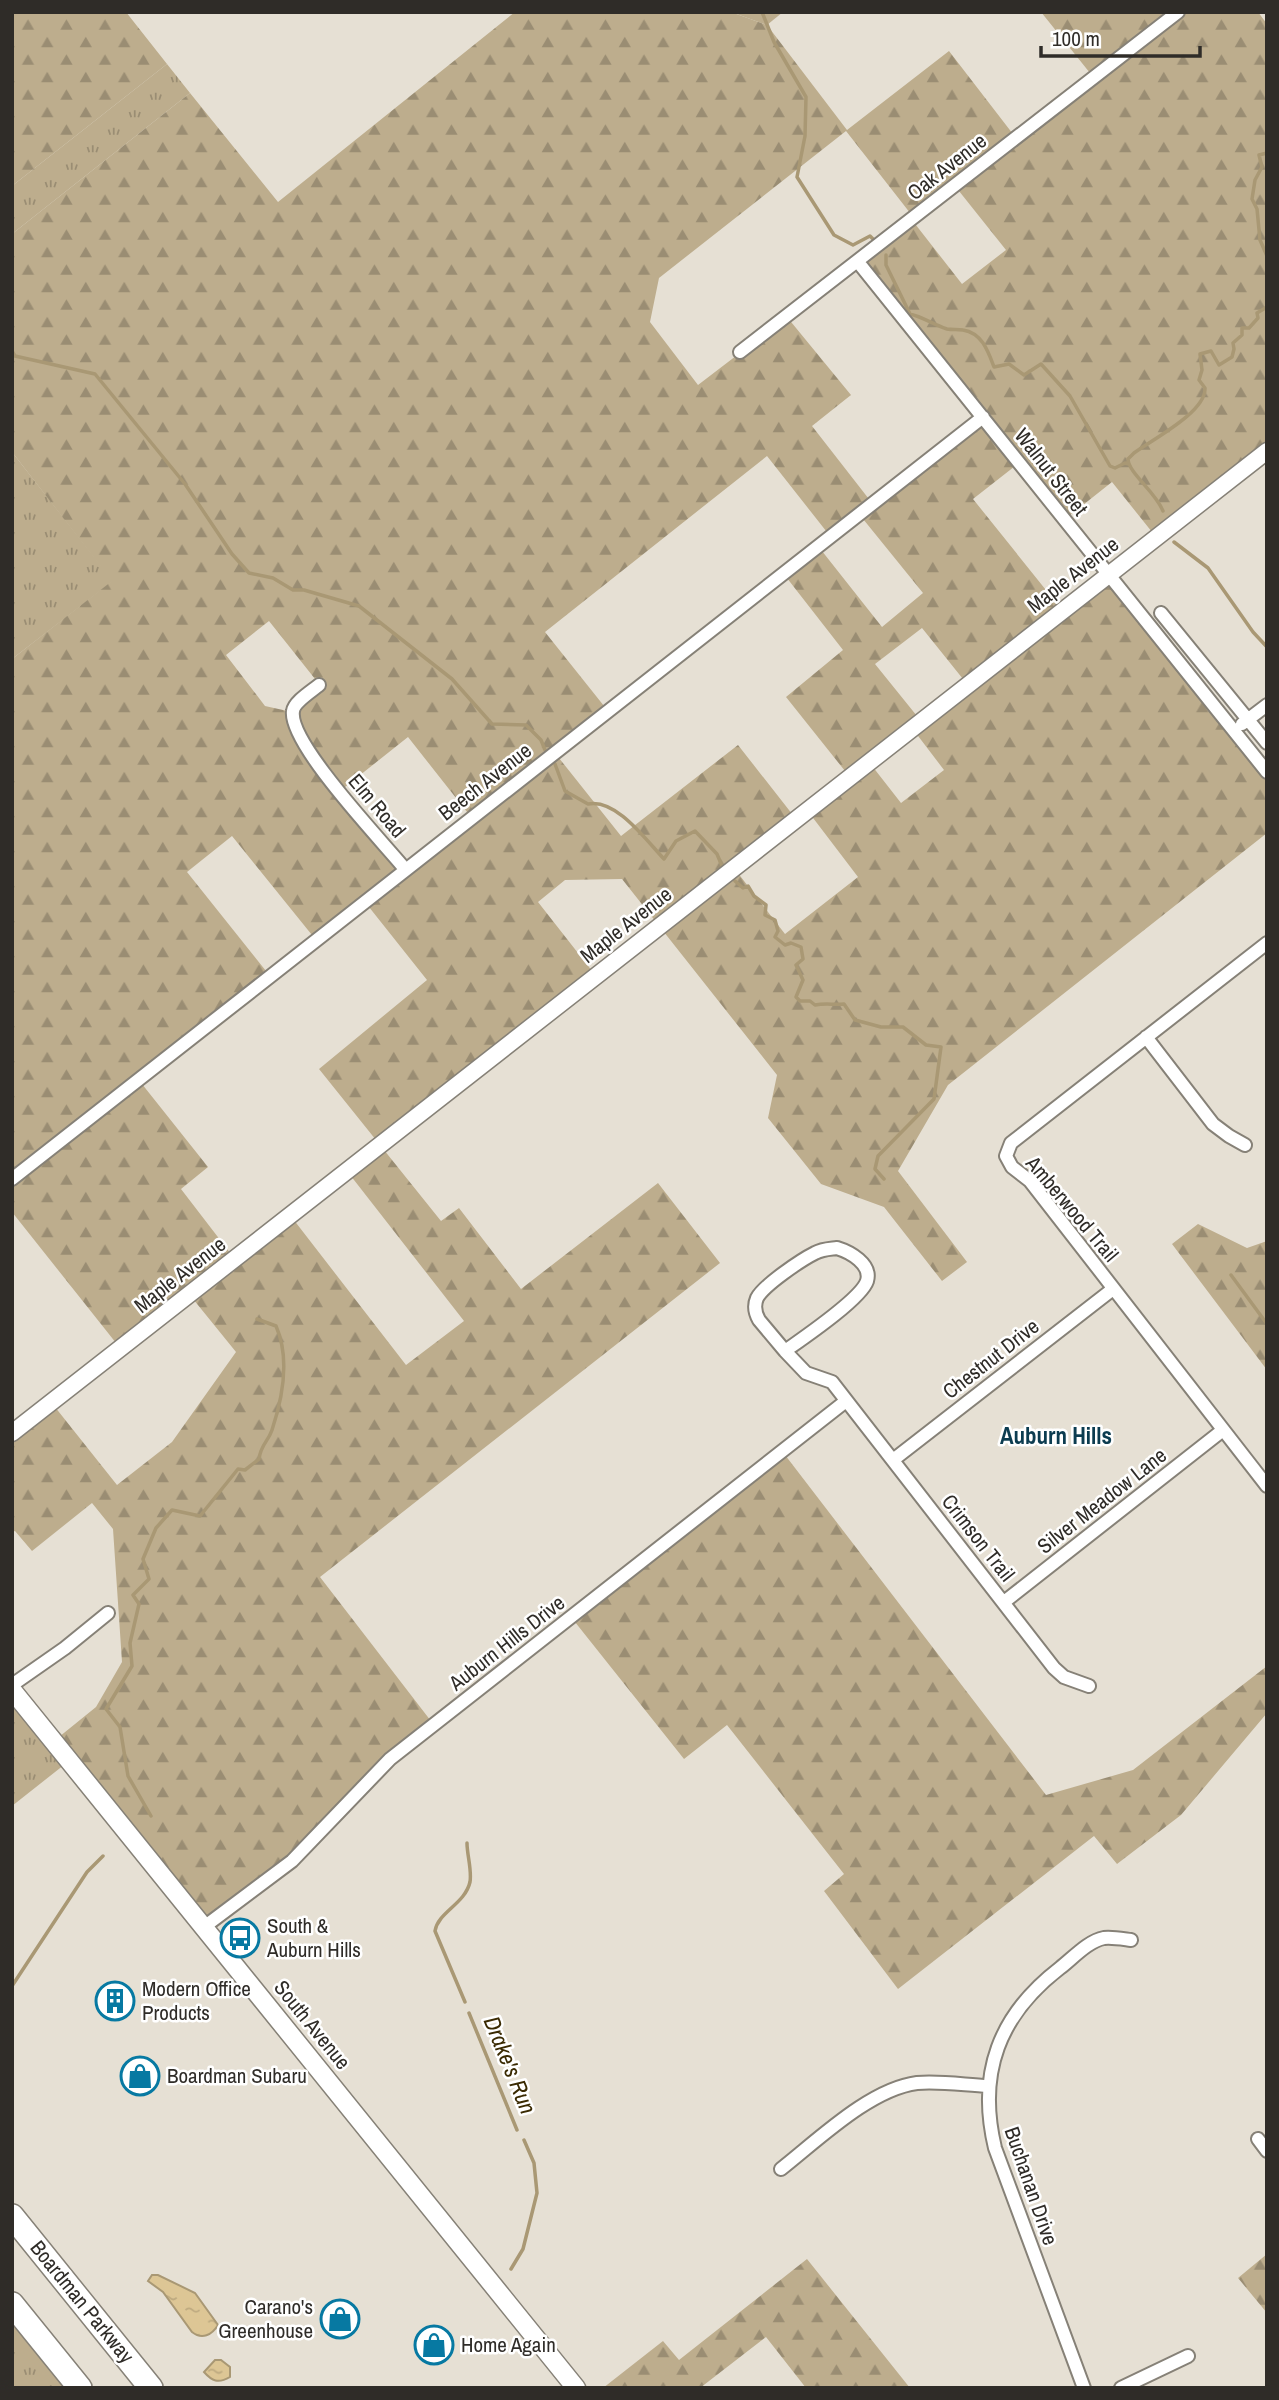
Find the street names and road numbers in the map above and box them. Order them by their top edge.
street label: Oak Avenue [901,126,992,207]
street label: Walnut Street [1008,422,1095,522]
street label: Maple Avenue [1021,530,1125,620]
street label: Beech Avenue [432,736,537,827]
street label: Elm Road [342,767,413,844]
street label: Maple Avenue [574,880,678,970]
street label: Amberwood Trail [1019,1149,1125,1268]
street label: Maple Avenue [128,1230,232,1320]
street label: Chestnut Drive [937,1312,1045,1405]
street label: Silver Meadow Lane [1031,1441,1172,1560]
street label: Crimson Trail [935,1488,1022,1587]
street label: Auburn Hills Drive [442,1588,571,1698]
street label: South Avenue [267,1974,357,2075]
street label: Buchanan Drive [998,2123,1065,2249]
street label: Boardman Parkway [24,2234,141,2369]

